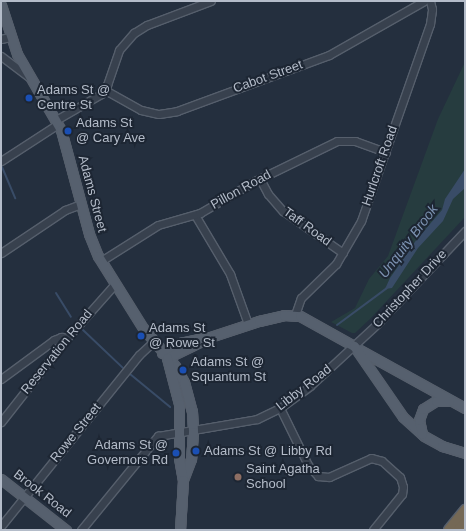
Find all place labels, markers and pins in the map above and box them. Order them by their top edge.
place label: Adams St @ Centre St [37,83,110,114]
marker: Adams St @ Centre St [24,93,34,103]
place label: Adams St @ Cary Ave [76,116,146,147]
marker: Adams St @ Cary Ave [63,126,73,136]
place label: Adams St @ Rowe St [149,321,215,352]
marker: Adams St @ Rowe St [136,331,146,341]
place label: Adams St @ Squantum St [191,355,266,386]
marker: Adams St @ Squantum St [178,365,188,375]
place label: Adams St @ Governors Rd [87,438,168,469]
place label: Adams St @ Libby Rd [204,443,332,459]
marker: Adams St @ Libby Rd [191,446,201,456]
marker: Adams St @ Governors Rd [171,448,181,458]
place label: Saint Agatha School [246,462,320,493]
marker: Saint Agatha School [233,472,243,482]

